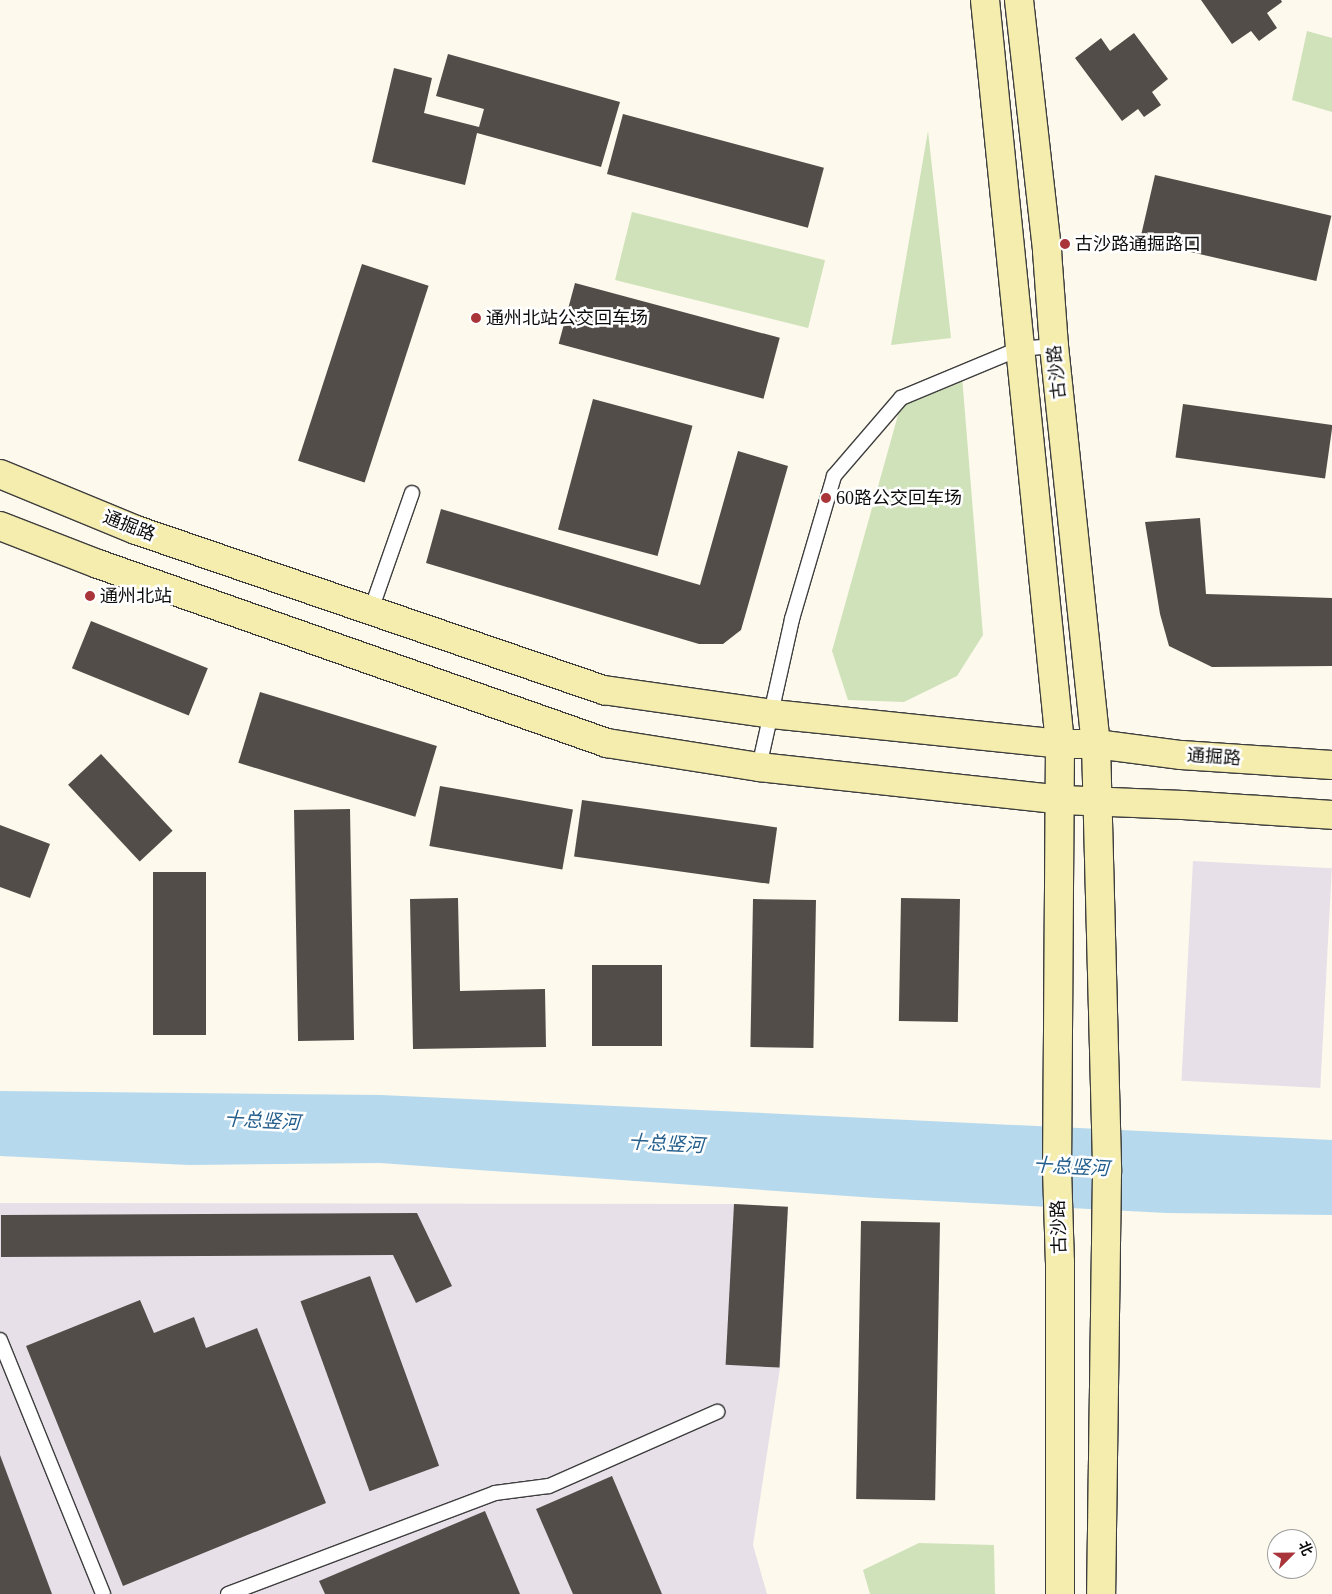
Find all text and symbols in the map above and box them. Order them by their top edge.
place label: 古沙路通掘路口 [1075,233,1201,255]
marker: 古沙路通掘路口 [1059,238,1071,250]
place label: 通州北站公交回车场 [486,307,648,329]
marker: 通州北站公交回车场 [470,312,482,324]
street label: 古沙路 [1043,344,1071,400]
place label: 60路公交回车场 [836,487,962,509]
marker: 60路公交回车场 [820,492,832,504]
street label: 通掘路 [100,506,158,546]
place label: 通州北站 [100,585,172,607]
marker: 通州北站 [84,590,96,602]
street label: 通掘路 [1186,744,1242,770]
water label: 十总竖河 [223,1108,301,1134]
water label: 十总竖河 [627,1131,705,1157]
water label: 十总竖河 [1032,1154,1110,1180]
street label: 古沙路 [1047,1200,1071,1254]
north arrow [1267,1529,1317,1579]
text: 北 [1296,1539,1315,1558]

